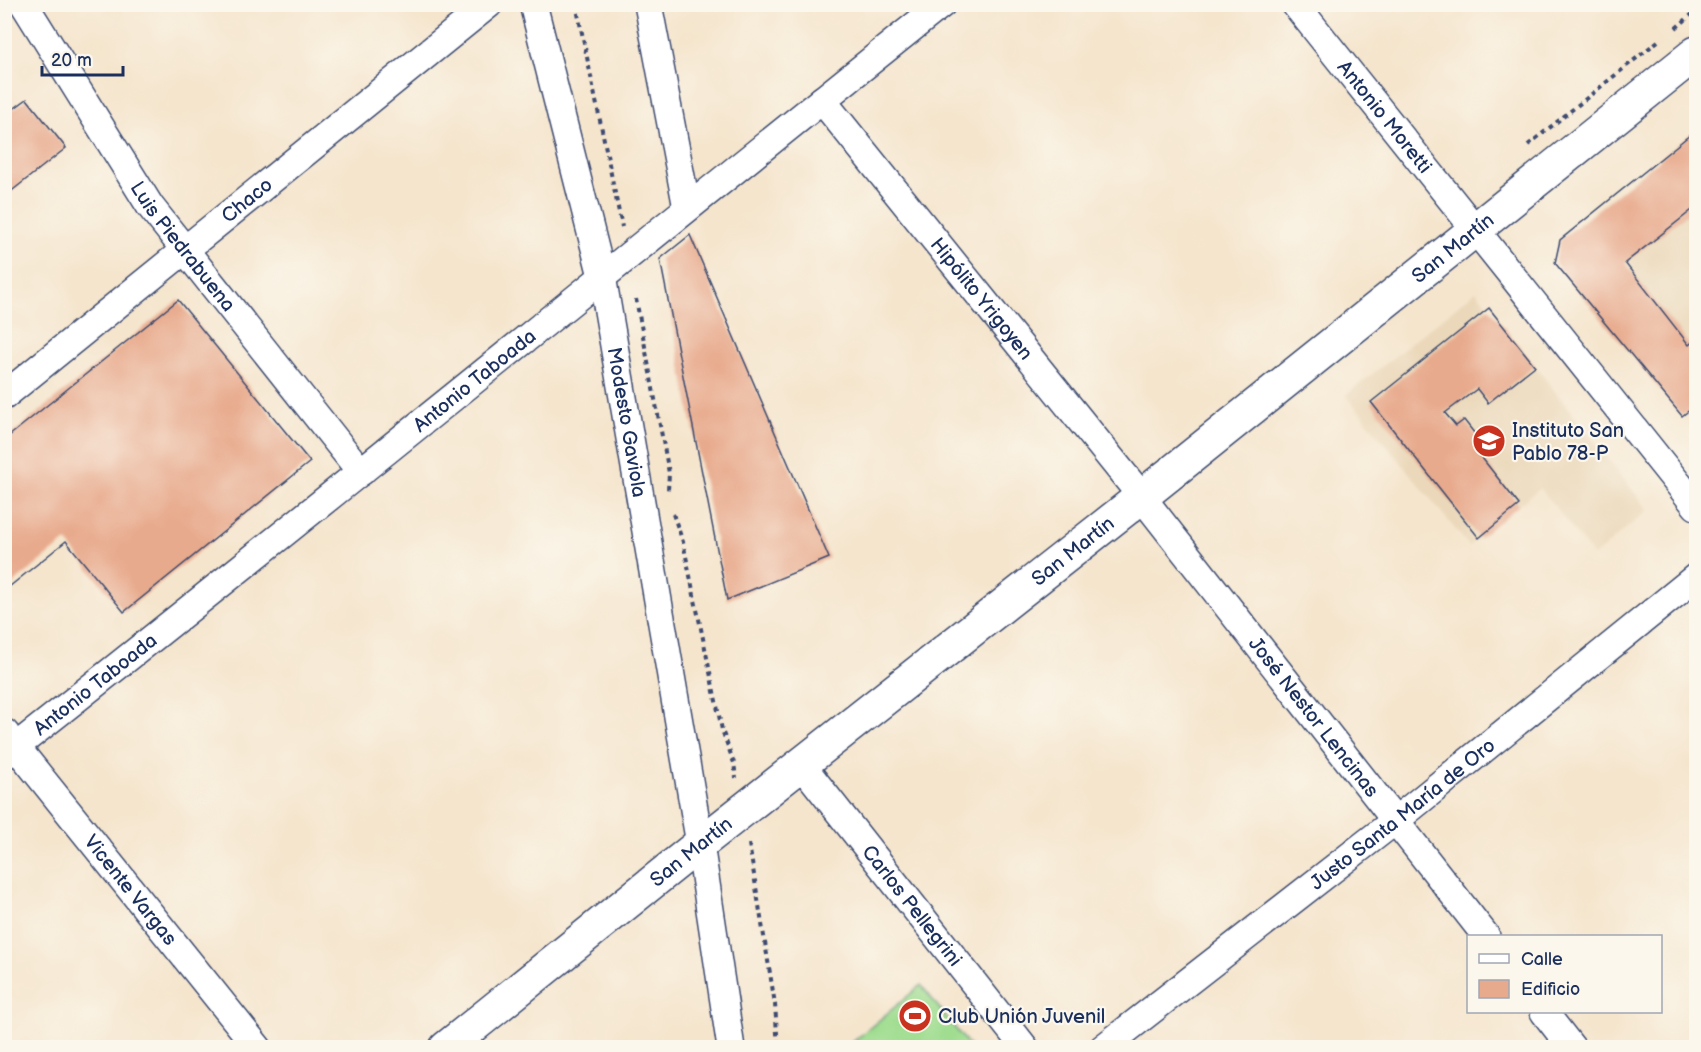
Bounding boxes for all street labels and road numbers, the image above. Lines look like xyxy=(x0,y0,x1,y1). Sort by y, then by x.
street label: Antonio Moretti xyxy=(1332,56,1436,178)
street label: Chaco xyxy=(217,173,278,228)
street label: Luis Piedrabuena xyxy=(125,177,240,317)
street label: San Martín xyxy=(1407,208,1499,289)
street label: Hipólito Yrigoyen xyxy=(925,233,1038,365)
street label: Antonio Taboada xyxy=(409,324,541,438)
street label: Modesto Gaviola xyxy=(602,346,651,499)
street label: San Martín xyxy=(1027,512,1119,591)
street label: Antonio Taboada xyxy=(29,629,162,741)
street label: José Nestor Lencinas xyxy=(1243,632,1384,802)
street label: Justo Santa María de Oro xyxy=(1305,734,1500,895)
street label: San Martín xyxy=(646,812,737,892)
street label: Vicente Vargas xyxy=(78,830,182,951)
street label: Carlos Pellegrini xyxy=(857,841,967,971)

